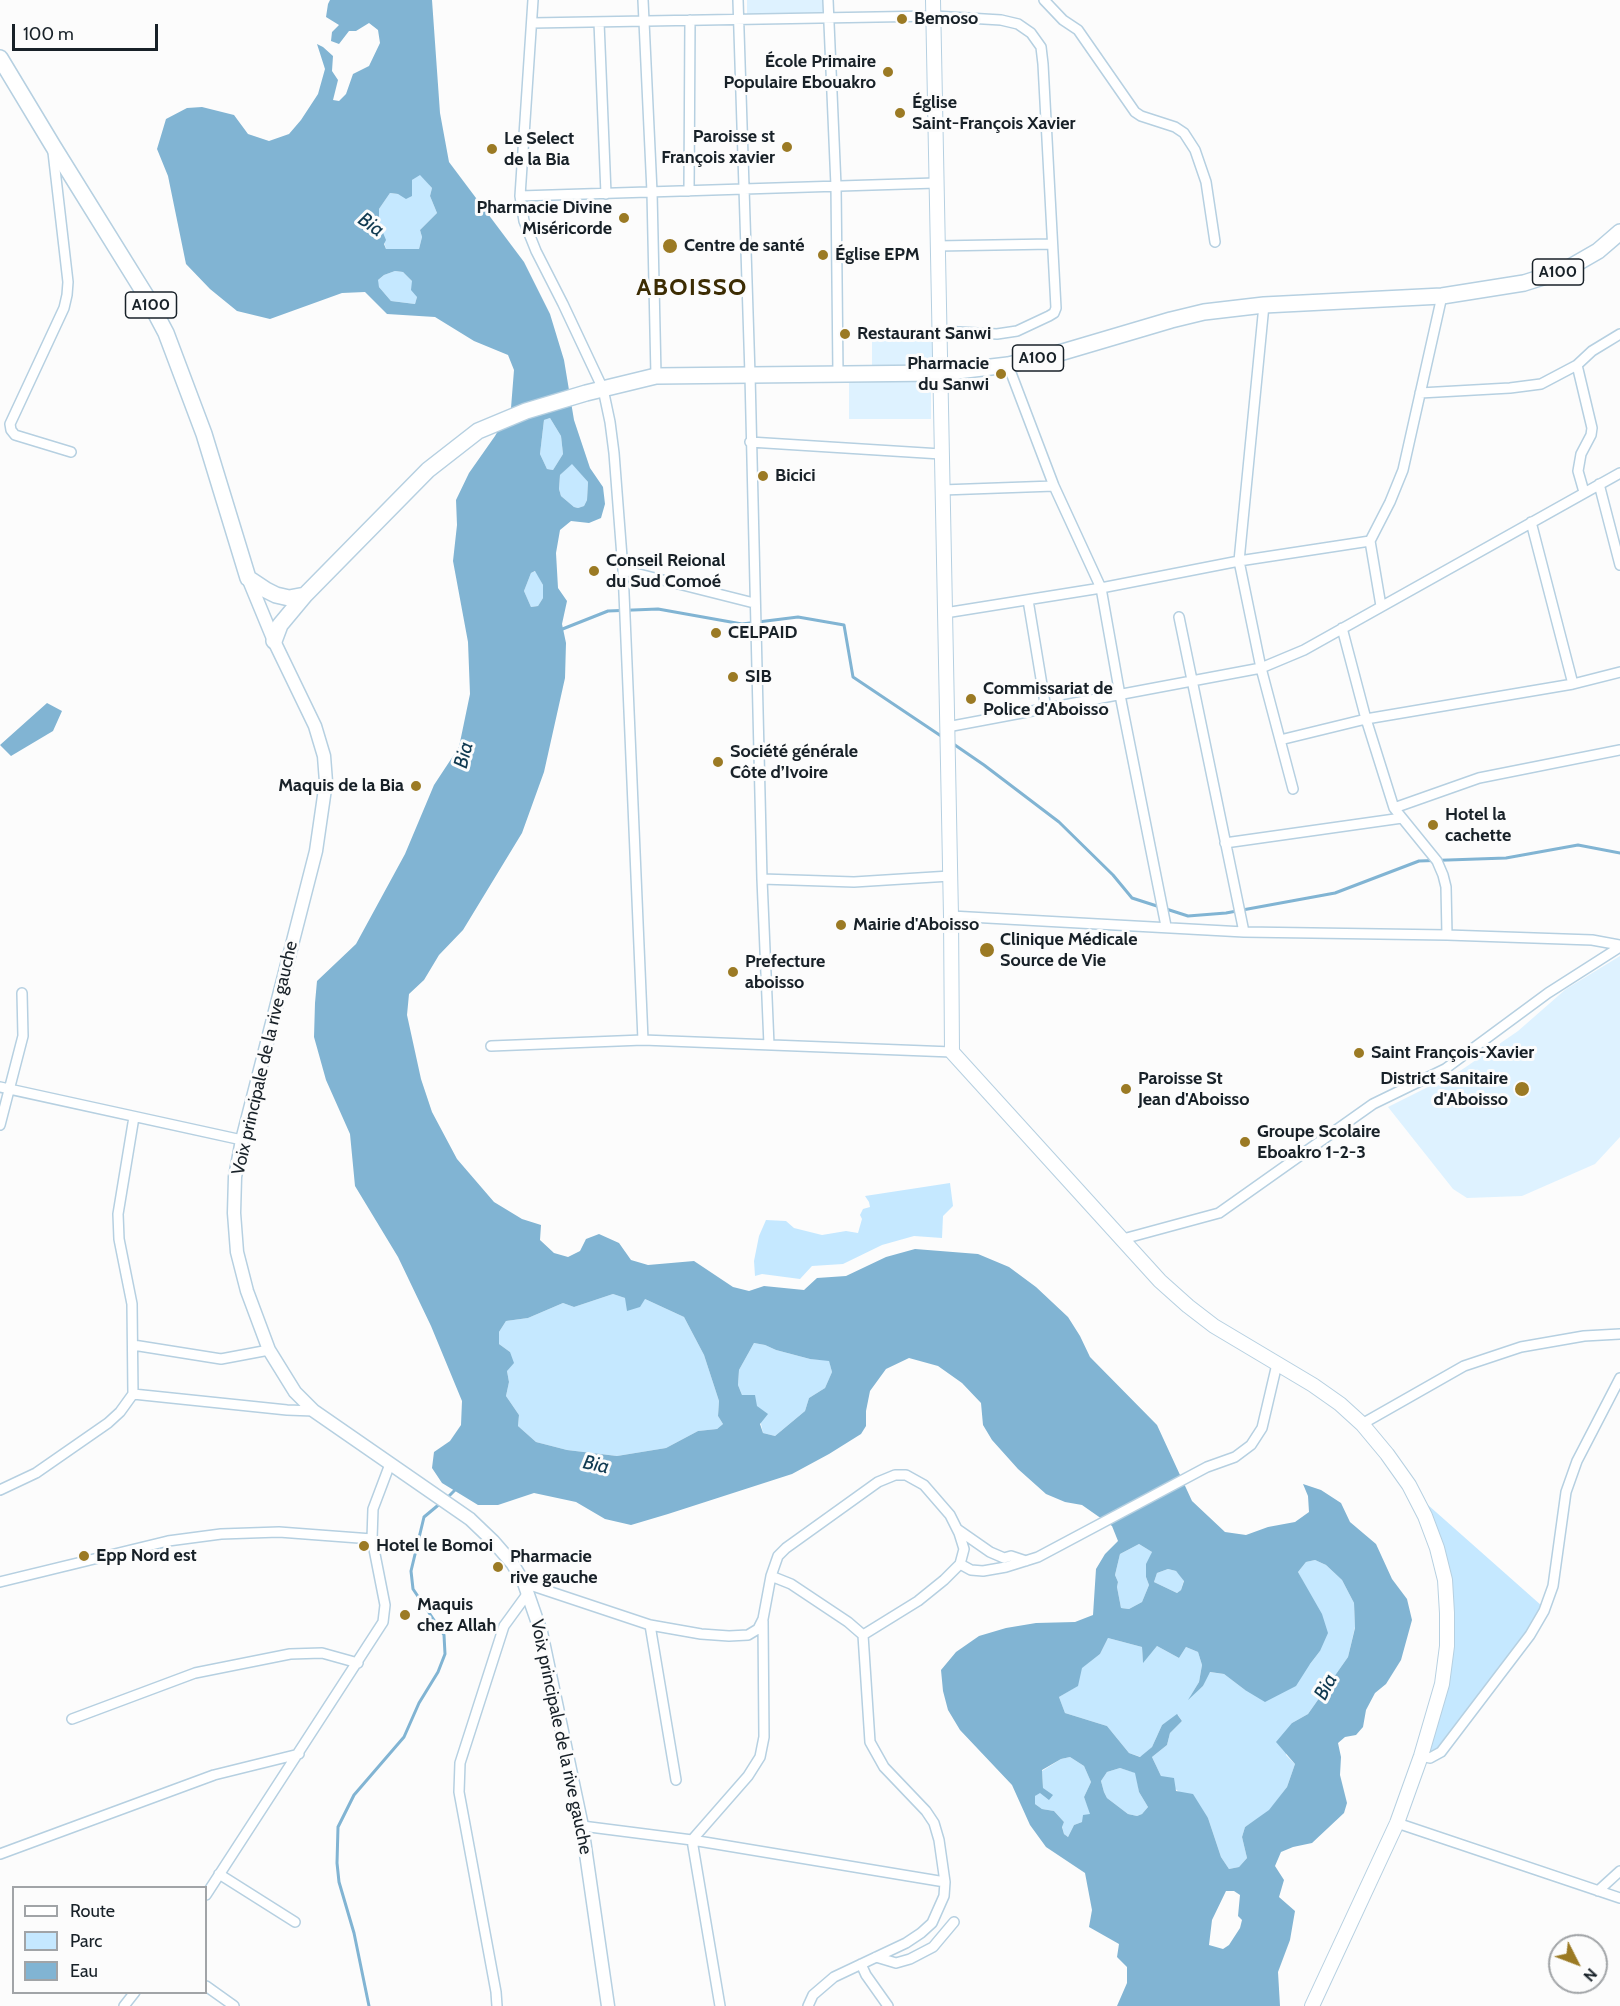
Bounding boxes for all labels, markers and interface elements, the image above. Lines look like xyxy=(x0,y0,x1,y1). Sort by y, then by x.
place label: Bemoso xyxy=(914,8,978,30)
scale bar xyxy=(15,12,160,50)
marker: Bemoso xyxy=(895,12,909,26)
text: 100 m xyxy=(23,23,74,45)
place label: École Primaire Populaire Ebouakro xyxy=(723,51,876,94)
marker: École Primaire Populaire Ebouakro xyxy=(881,65,895,79)
place label: Église Saint-François Xavier xyxy=(912,92,1076,134)
marker: Église Saint-François Xavier xyxy=(893,106,907,120)
place label: Paroisse st François xavier xyxy=(661,126,775,168)
place label: Le Select de la Bia xyxy=(504,128,574,170)
marker: Paroisse st François xavier xyxy=(780,140,794,154)
marker: Le Select de la Bia xyxy=(485,142,499,156)
place label: Pharmacie Divine Miséricorde xyxy=(477,197,612,240)
water label: Bia xyxy=(353,208,389,242)
marker: Pharmacie Divine Miséricorde xyxy=(617,211,631,225)
place label: Centre de santé xyxy=(684,235,805,257)
marker: Centre de santé xyxy=(661,237,679,255)
place label: Église EPM xyxy=(835,244,920,266)
marker: Église EPM xyxy=(816,248,830,262)
road number: A100 xyxy=(1532,259,1584,285)
district label: ABOISSO xyxy=(636,274,748,302)
road number: A100 xyxy=(126,292,176,318)
place label: Restaurant Sanwi xyxy=(857,323,991,345)
marker: Restaurant Sanwi xyxy=(838,327,852,341)
road number: A100 xyxy=(1012,345,1064,371)
place label: Pharmacie du Sanwi xyxy=(907,353,989,395)
marker: Pharmacie du Sanwi xyxy=(994,367,1008,381)
place label: Bicici xyxy=(775,465,815,487)
marker: Bicici xyxy=(756,469,770,483)
place label: Conseil Reional du Sud Comoé xyxy=(606,550,725,592)
marker: Conseil Reional du Sud Comoé xyxy=(587,564,601,578)
place label: CELPAID xyxy=(728,622,797,644)
marker: CELPAID xyxy=(709,626,723,640)
place label: SIB xyxy=(745,666,772,688)
marker: SIB xyxy=(726,670,740,684)
place label: Commissariat de Police d'Aboisso xyxy=(983,678,1113,720)
marker: Commissariat de Police d'Aboisso xyxy=(964,692,978,706)
water label: Bia xyxy=(449,739,479,771)
place label: Société générale Côte d’Ivoire xyxy=(730,741,858,783)
marker: Société générale Côte d’Ivoire xyxy=(711,755,725,769)
place label: Maquis de la Bia xyxy=(278,775,404,797)
marker: Maquis de la Bia xyxy=(409,779,423,793)
place label: Hotel la cachette xyxy=(1445,804,1511,846)
marker: Hotel la cachette xyxy=(1426,818,1440,832)
place label: Mairie d'Aboisso xyxy=(853,914,979,936)
marker: Mairie d'Aboisso xyxy=(834,918,848,932)
place label: Clinique Médicale Source de Vie xyxy=(1000,929,1138,972)
street label: Voix principale de la rive gauche xyxy=(228,939,302,1177)
marker: Clinique Médicale Source de Vie xyxy=(978,941,996,959)
place label: Prefecture aboisso xyxy=(745,951,825,994)
marker: Prefecture aboisso xyxy=(726,965,740,979)
place label: Saint François-Xavier xyxy=(1371,1042,1534,1064)
marker: Saint François-Xavier xyxy=(1352,1046,1366,1060)
place label: Paroisse St Jean d'Aboisso xyxy=(1138,1068,1249,1110)
place label: District Sanitaire d'Aboisso xyxy=(1380,1068,1508,1110)
marker: District Sanitaire d'Aboisso xyxy=(1513,1080,1531,1098)
marker: Paroisse St Jean d'Aboisso xyxy=(1119,1082,1133,1096)
place label: Groupe Scolaire Eboakro 1-2-3 xyxy=(1257,1121,1380,1164)
marker: Groupe Scolaire Eboakro 1-2-3 xyxy=(1238,1135,1252,1149)
water label: Bia xyxy=(581,1451,611,1479)
place label: Hotel le Bomoi xyxy=(376,1535,493,1557)
marker: Hotel le Bomoi xyxy=(357,1539,371,1553)
place label: Epp Nord est xyxy=(96,1545,197,1567)
place label: Pharmacie rive gauche xyxy=(510,1546,598,1588)
marker: Epp Nord est xyxy=(77,1549,91,1563)
marker: Pharmacie rive gauche xyxy=(491,1560,505,1574)
place label: Maquis chez Allah xyxy=(417,1594,496,1636)
marker: Maquis chez Allah xyxy=(398,1608,412,1622)
street label: Voix principale de la rive gauche xyxy=(526,1618,596,1856)
water label: Bia xyxy=(1309,1670,1343,1704)
legend xyxy=(12,1886,207,1994)
text: Route xyxy=(70,1900,115,1922)
text: Parc xyxy=(70,1930,102,1952)
north arrow xyxy=(1548,1934,1608,1994)
text: Eau xyxy=(70,1960,98,1982)
text: N xyxy=(1579,1964,1601,1986)

